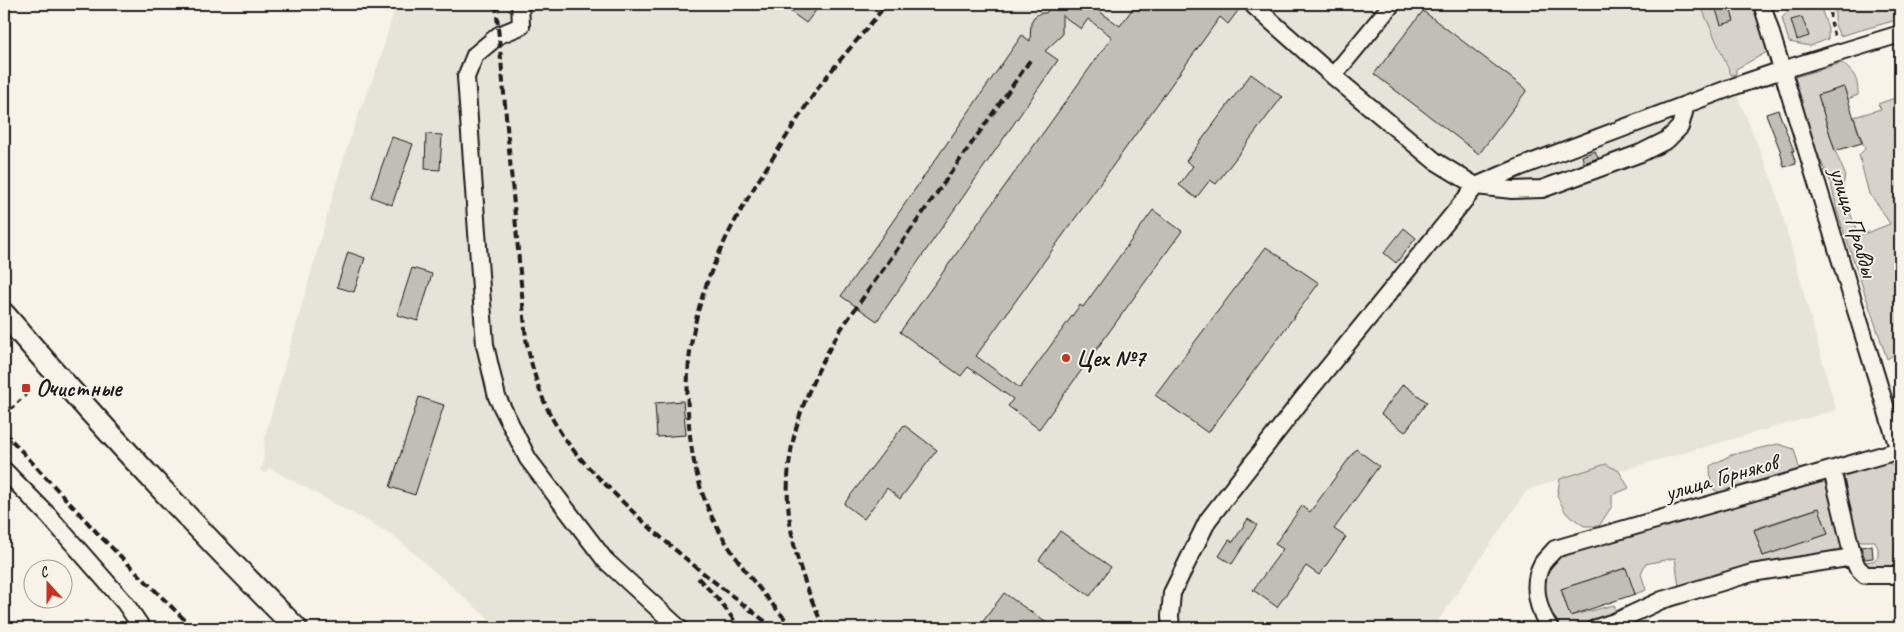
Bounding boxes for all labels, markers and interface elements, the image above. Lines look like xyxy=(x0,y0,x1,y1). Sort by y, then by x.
street label: улица Правды xyxy=(1822,161,1886,283)
place label: Цех №7 xyxy=(1076,343,1147,373)
marker: Цех №7 xyxy=(1060,352,1072,364)
place label: Очистные xyxy=(36,373,123,403)
marker: Очистные xyxy=(20,382,32,394)
street label: улица Горняков xyxy=(1659,445,1785,508)
north arrow xyxy=(22,560,72,610)
text: С xyxy=(37,562,52,581)

